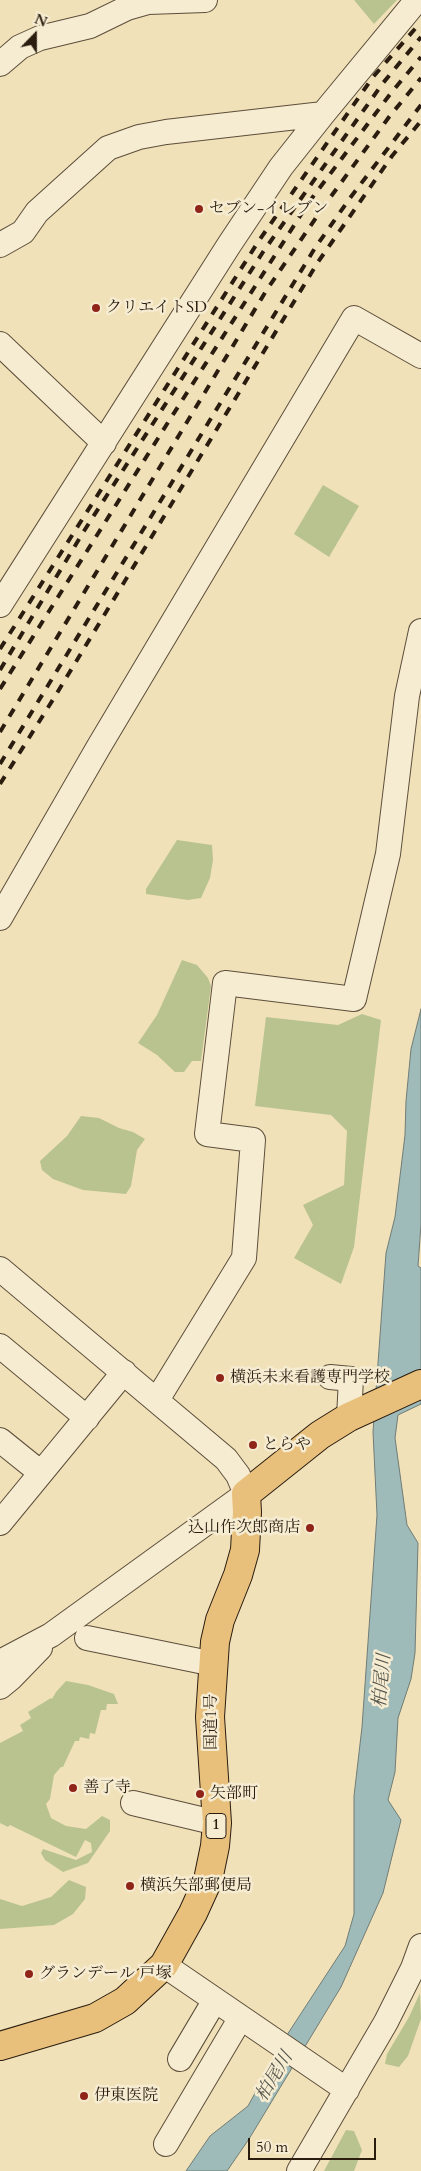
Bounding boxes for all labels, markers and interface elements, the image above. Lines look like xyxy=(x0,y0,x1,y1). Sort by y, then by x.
north arrow xyxy=(10,10,60,60)
text: N xyxy=(32,10,50,32)
place label: セブン-イレブン xyxy=(209,199,328,219)
marker: セブン-イレブン xyxy=(193,203,205,215)
place label: クリエイトSD xyxy=(106,298,207,318)
marker: クリエイトSD xyxy=(90,302,102,314)
place label: 横浜未来看護専門学校 xyxy=(230,1368,390,1388)
marker: 横浜未来看護専門学校 xyxy=(214,1372,226,1384)
place label: とらや xyxy=(263,1435,311,1455)
marker: とらや xyxy=(247,1439,259,1451)
place label: 込山作次郎商店 xyxy=(188,1518,300,1538)
marker: 込山作次郎商店 xyxy=(304,1522,316,1534)
water label: 柏尾川 xyxy=(370,1653,396,1709)
street label: 国道1号 xyxy=(202,1694,222,1750)
place label: 善了寺 xyxy=(83,1778,131,1798)
marker: 善了寺 xyxy=(67,1782,79,1794)
place label: 矢部町 xyxy=(210,1784,258,1804)
marker: 矢部町 xyxy=(194,1788,206,1800)
road number: 1 xyxy=(206,1814,226,1838)
place label: 横浜矢部郵便局 xyxy=(140,1876,252,1896)
marker: 横浜矢部郵便局 xyxy=(124,1880,136,1892)
place label: グランデール 戸塚 xyxy=(39,1964,171,1984)
marker: グランデール 戸塚 xyxy=(23,1968,35,1980)
water label: 柏尾川 xyxy=(252,2048,298,2106)
place label: 伊東医院 xyxy=(94,2086,158,2106)
marker: 伊東医院 xyxy=(78,2090,90,2102)
scale bar xyxy=(251,2128,378,2160)
text: 50 m xyxy=(256,2137,288,2157)

